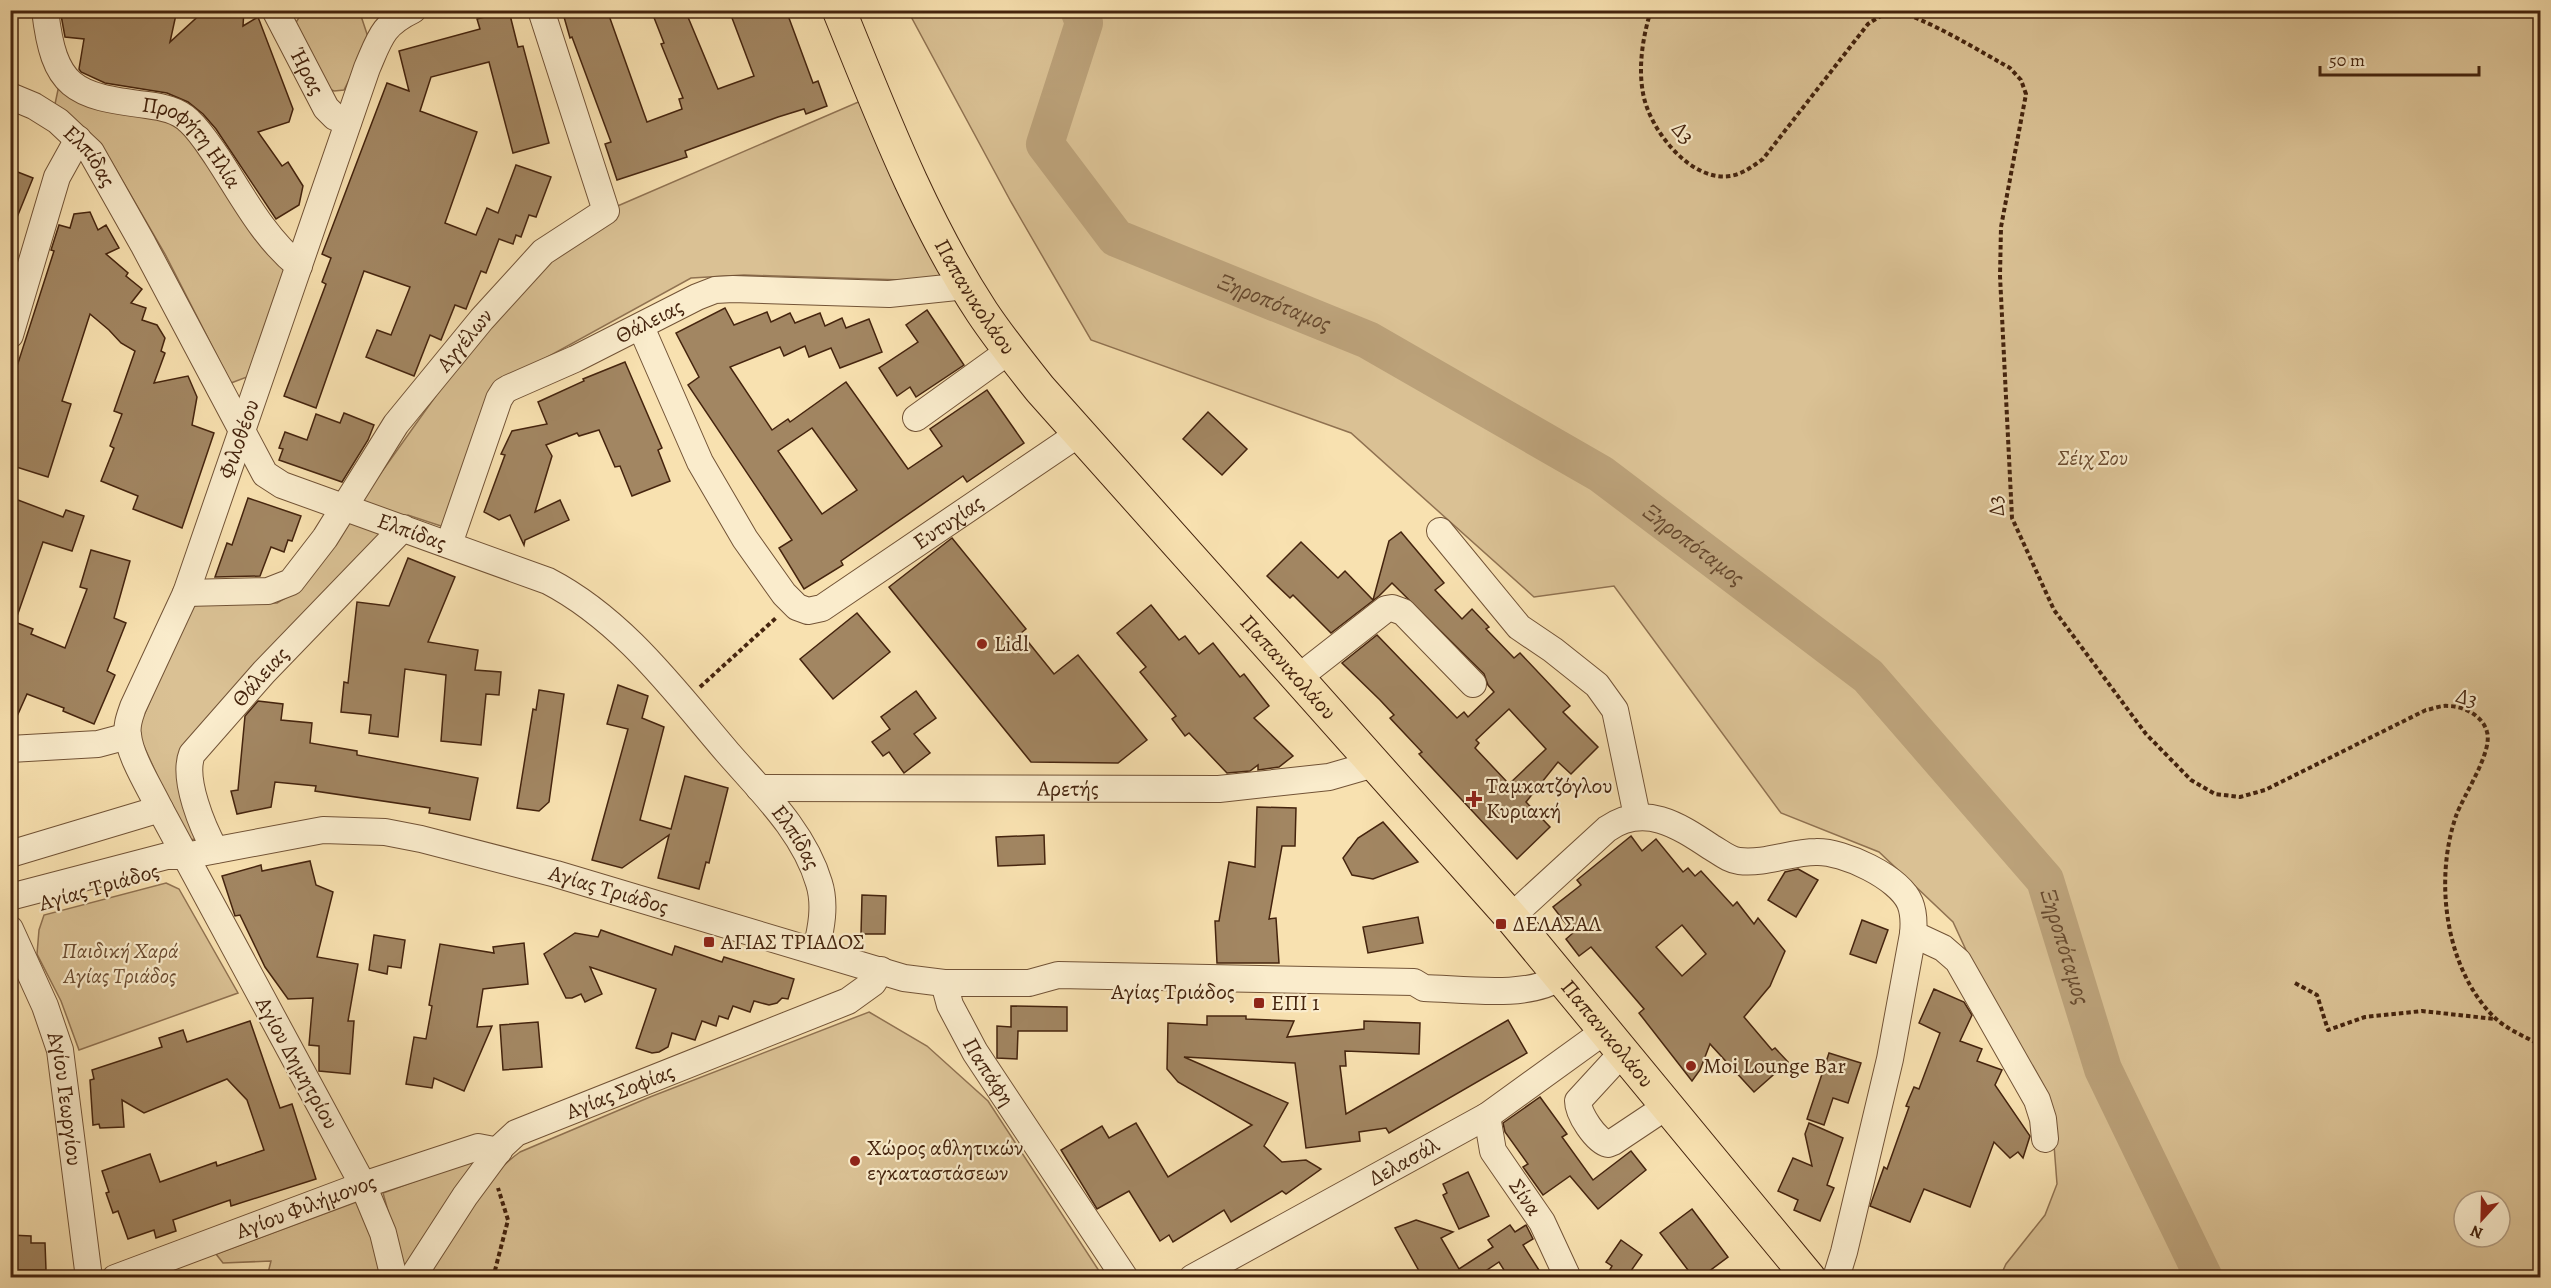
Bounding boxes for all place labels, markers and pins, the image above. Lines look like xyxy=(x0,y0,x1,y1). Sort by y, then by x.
place label: Lidl xyxy=(994,629,1029,659)
marker: Lidl xyxy=(975,637,989,651)
place label: Ταμκατζόγλου Κυριακή xyxy=(1486,771,1612,826)
marker: Ταμκατζόγλου Κυριακή xyxy=(1467,792,1481,806)
place label: ΔΕΛΑΣΑΛ xyxy=(1513,909,1602,939)
marker: ΔΕΛΑΣΑΛ xyxy=(1494,917,1508,931)
place label: ΑΓΙΑΣ ΤΡΙΑΔΟΣ xyxy=(720,927,865,957)
marker: ΑΓΙΑΣ ΤΡΙΑΔΟΣ xyxy=(702,935,716,949)
place label: ΕΠΙ 1 xyxy=(1271,988,1319,1018)
marker: ΕΠΙ 1 xyxy=(1252,996,1266,1010)
place label: Moi Lounge Bar xyxy=(1703,1051,1846,1081)
marker: Moi Lounge Bar xyxy=(1684,1059,1698,1073)
place label: Χώρος αθλητικών εγκαταστάσεων xyxy=(867,1133,1023,1188)
marker: Χώρος αθλητικών εγκαταστάσεων xyxy=(848,1154,862,1168)

